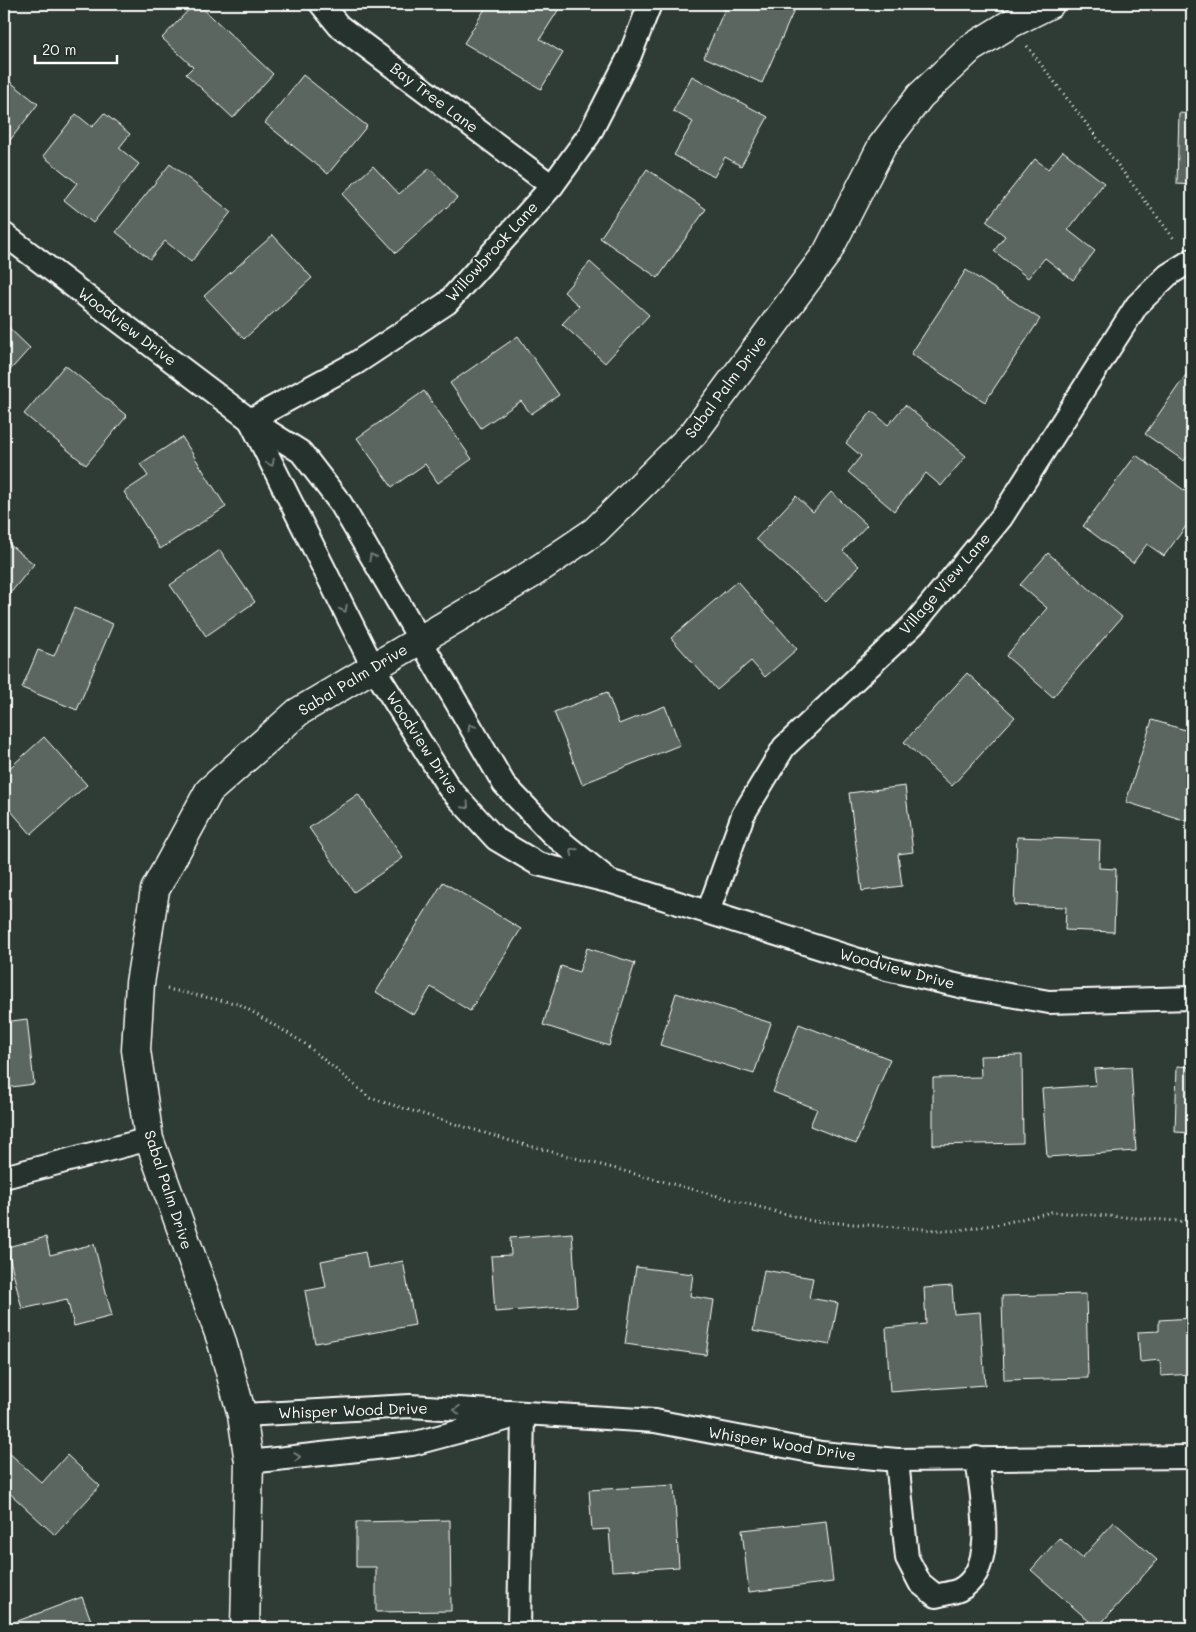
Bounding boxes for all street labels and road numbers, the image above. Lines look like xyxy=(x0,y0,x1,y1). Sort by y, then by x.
street label: Bay Tree Lane xyxy=(386,58,483,137)
street label: Willowbrook Lane xyxy=(441,197,542,306)
street label: Woodview Drive xyxy=(74,283,181,370)
street label: Sabal Palm Drive xyxy=(680,331,770,442)
street label: Village View Lane xyxy=(894,528,994,638)
street label: Sabal Palm Drive xyxy=(294,639,411,720)
street label: Woodview Drive xyxy=(382,687,463,798)
street label: Woodview Drive xyxy=(837,943,957,993)
street label: Sabal Palm Drive xyxy=(140,1128,198,1252)
street label: Whisper Wood Drive xyxy=(278,1397,428,1423)
street label: Whisper Wood Drive xyxy=(707,1421,857,1465)

